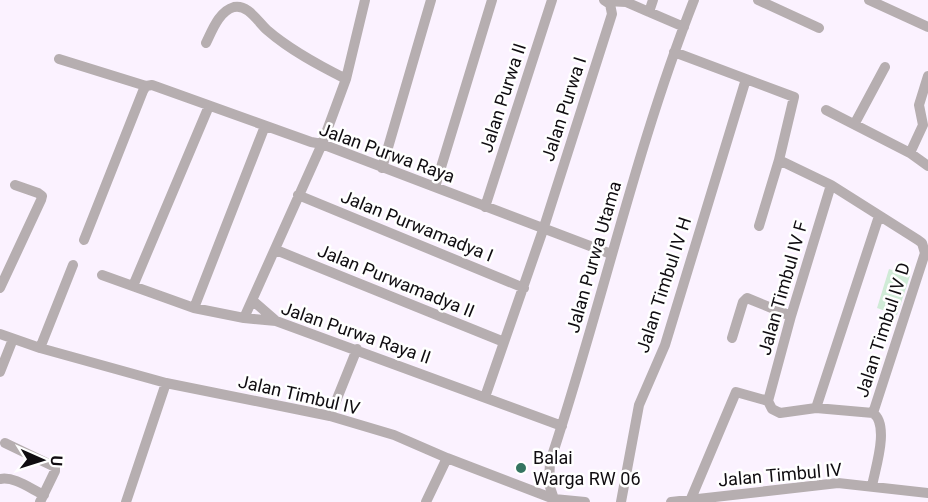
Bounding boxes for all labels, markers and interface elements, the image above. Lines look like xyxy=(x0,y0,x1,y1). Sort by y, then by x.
street label: Jalan Purwa II xyxy=(475,41,530,155)
street label: Jalan Purwa I xyxy=(537,54,590,164)
street label: Jalan Purwa Raya xyxy=(317,118,458,187)
street label: Jalan Purwa Utama xyxy=(562,179,625,335)
street label: Jalan Purwamadya I xyxy=(338,185,496,266)
street label: Jalan Timbul IV H xyxy=(632,214,695,355)
street label: Jalan Timbul IV F xyxy=(753,218,812,357)
street label: Jalan Purwamadya II xyxy=(315,239,478,322)
street label: Jalan Timbul IV D xyxy=(851,260,914,400)
street label: Jalan Purwa Raya II xyxy=(279,297,434,368)
street label: Jalan Timbul IV xyxy=(236,370,362,419)
north arrow xyxy=(12,430,72,490)
place label: Balai Warga RW 06 xyxy=(533,447,641,489)
text: U xyxy=(47,455,66,467)
street label: Jalan Timbul IV xyxy=(717,459,843,490)
marker: Balai Warga RW 06 xyxy=(514,461,528,475)

